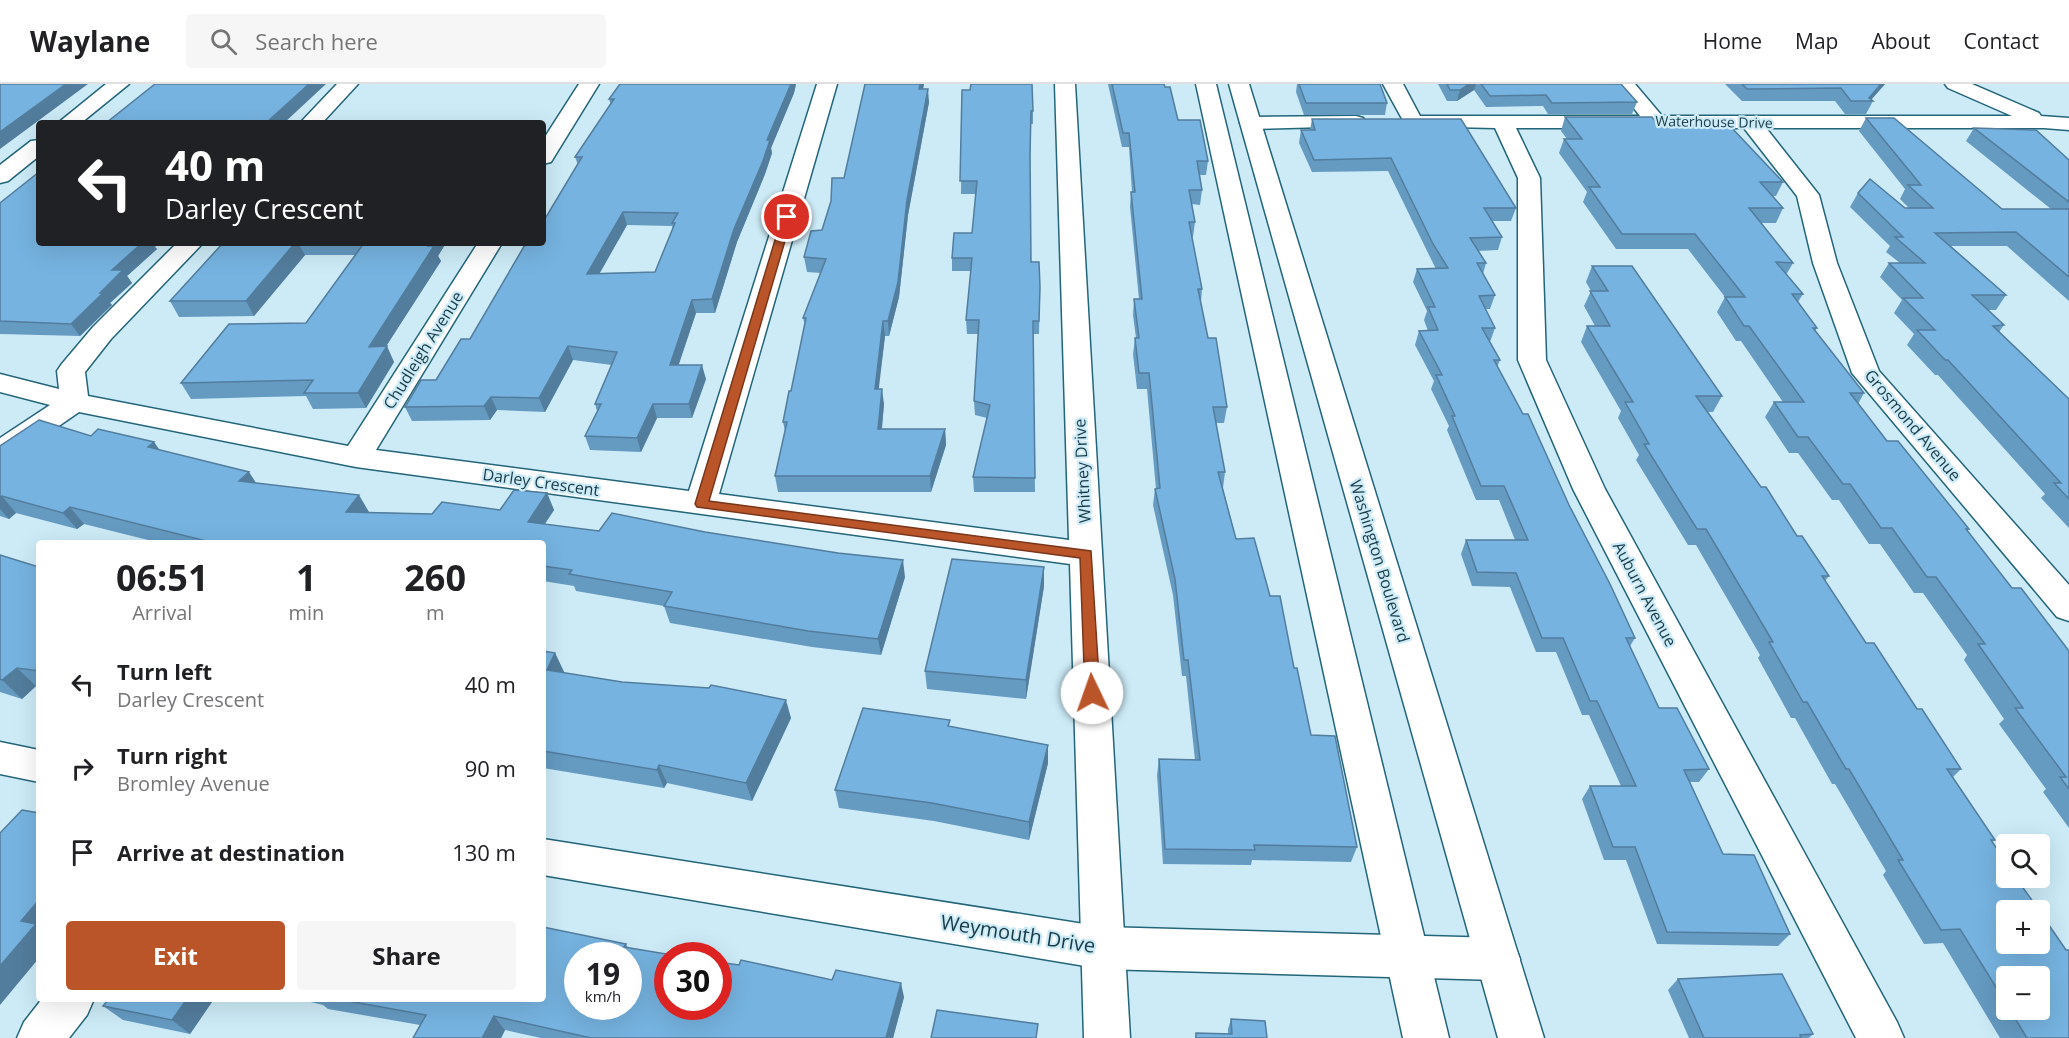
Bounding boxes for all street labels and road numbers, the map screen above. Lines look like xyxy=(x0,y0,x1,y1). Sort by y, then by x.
street label: Waterhouse Drive xyxy=(1655,111,1773,132)
street label: Chudleigh Avenue xyxy=(378,287,468,413)
street label: Grosmond Avenue xyxy=(1860,365,1966,485)
street label: Whitney Drive xyxy=(1068,418,1096,524)
street label: Darley Crescent xyxy=(481,463,601,501)
street label: Washington Boulevard xyxy=(1345,477,1415,645)
street label: Auburn Avenue xyxy=(1608,538,1682,650)
street label: Weymouth Drive xyxy=(939,908,1097,959)

